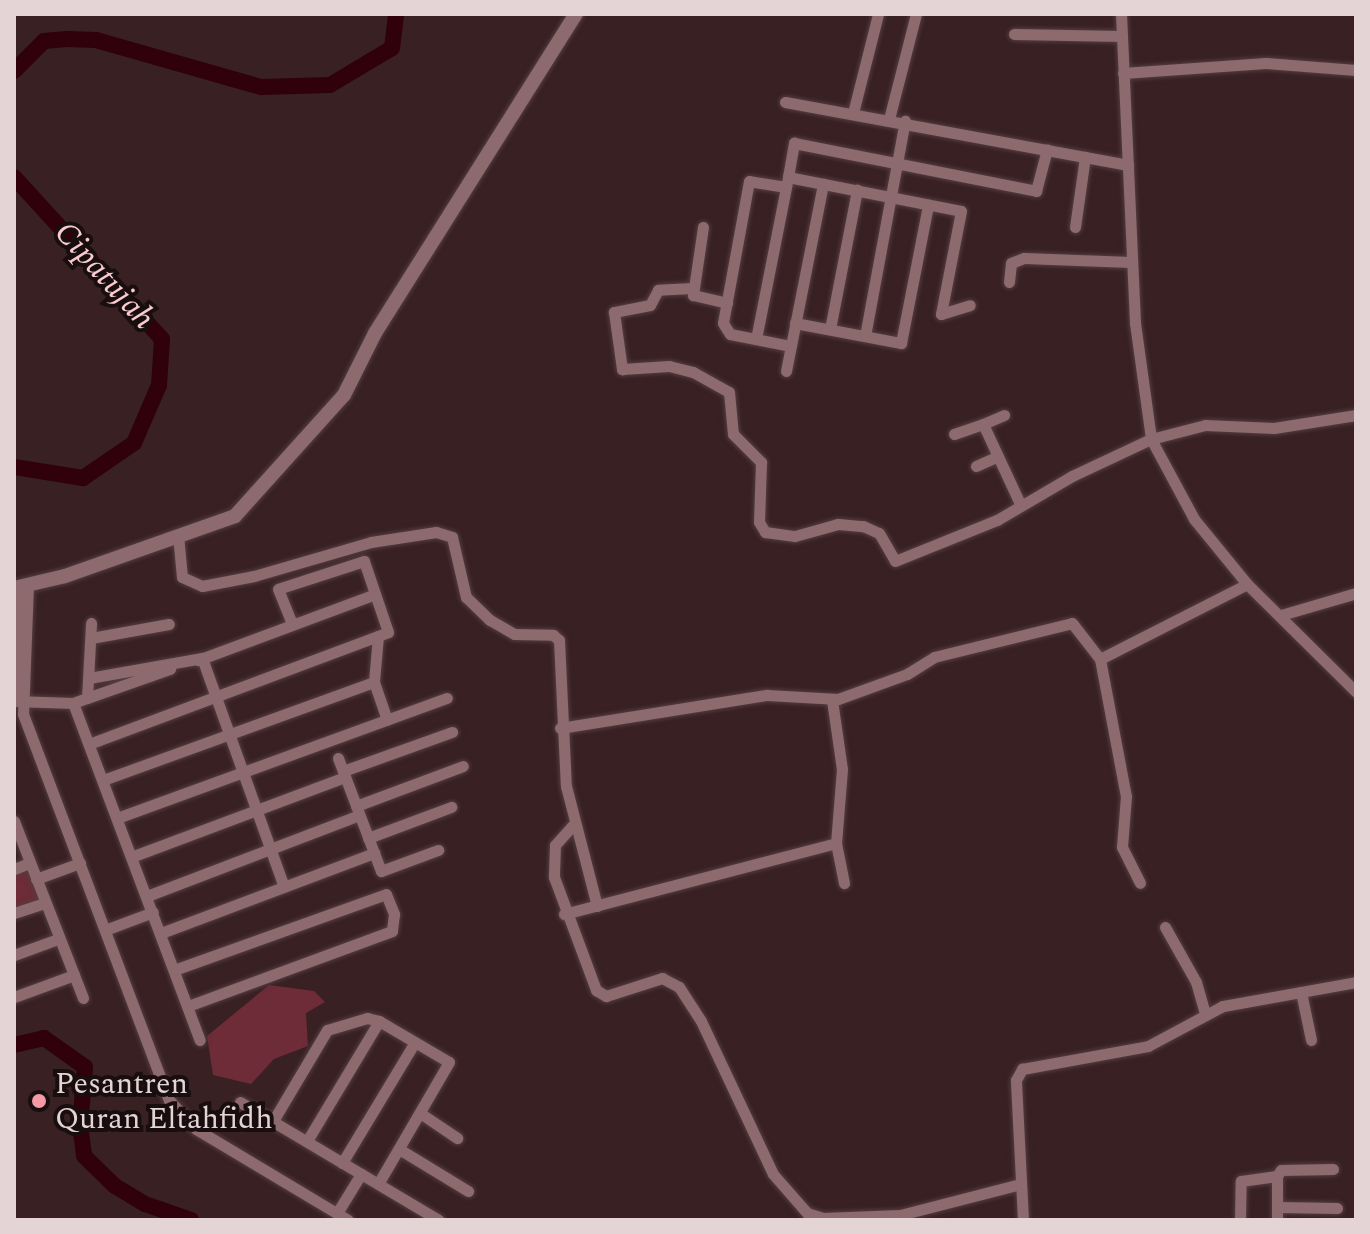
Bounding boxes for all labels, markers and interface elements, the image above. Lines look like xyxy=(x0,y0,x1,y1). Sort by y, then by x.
water label: Cipatujah xyxy=(46,214,162,338)
place label: Pesantren Quran Eltahfidh xyxy=(55,1066,273,1136)
marker: Pesantren Quran Eltahfidh xyxy=(30,1092,48,1110)

